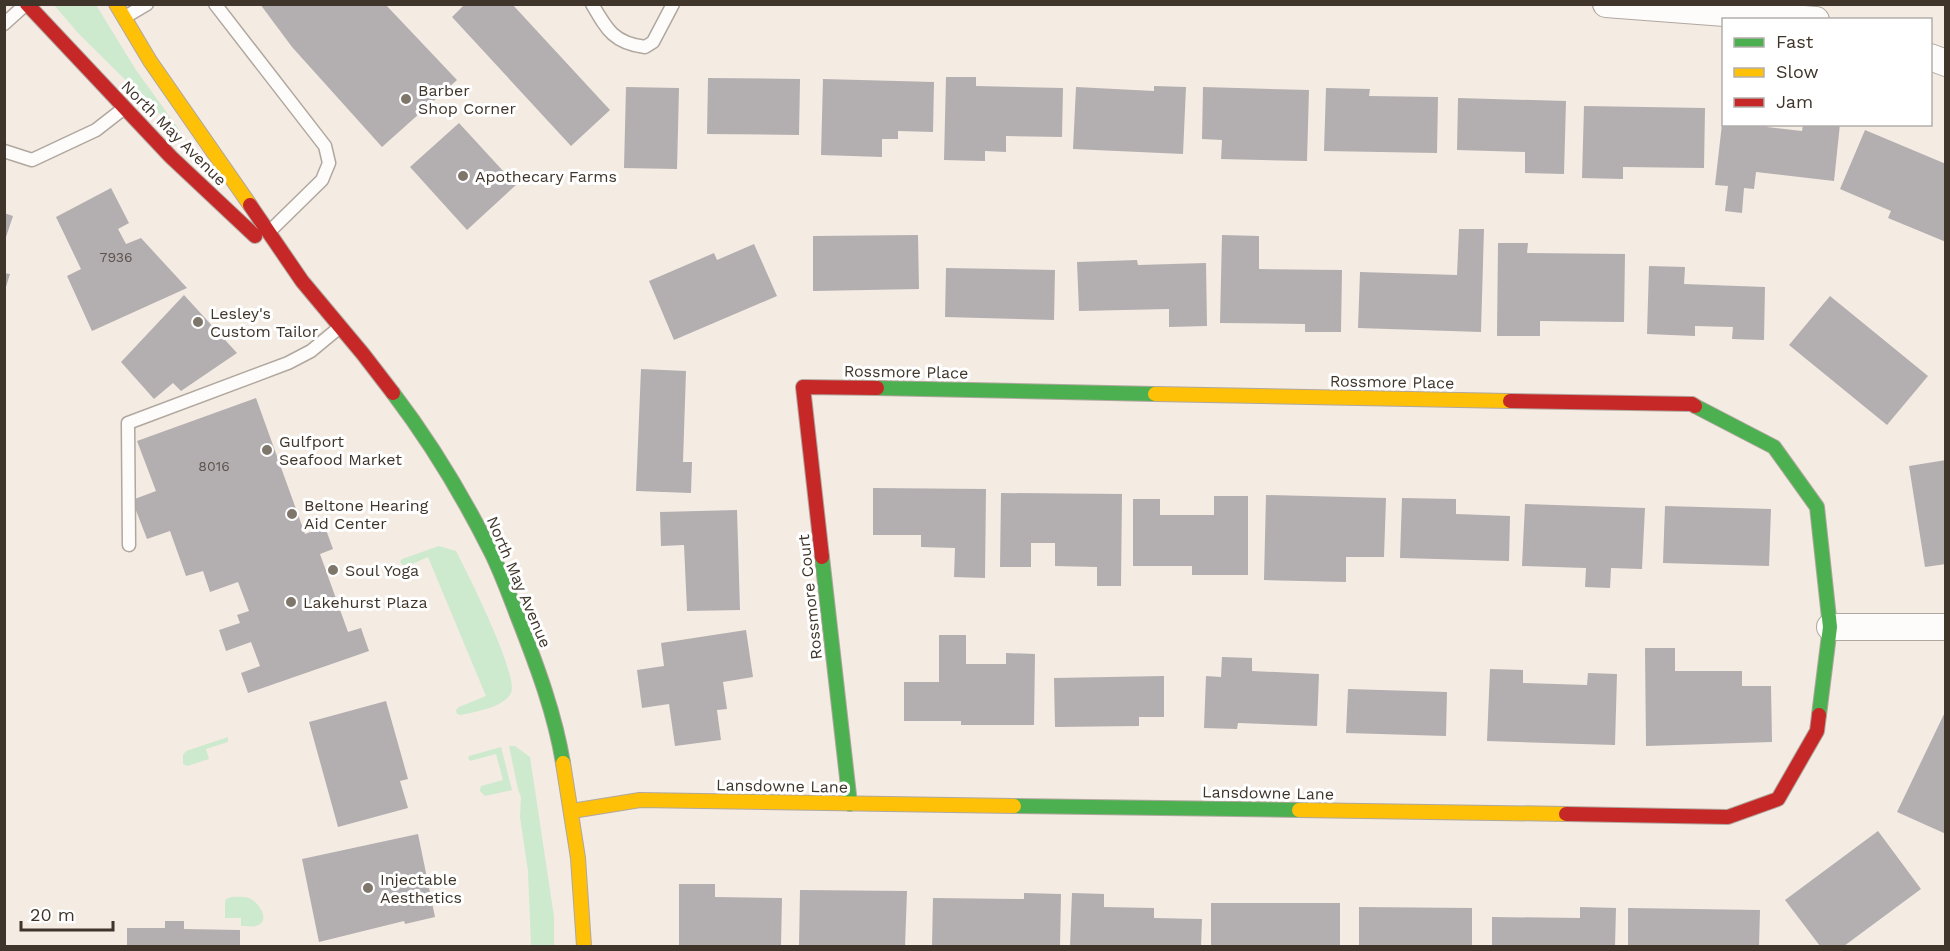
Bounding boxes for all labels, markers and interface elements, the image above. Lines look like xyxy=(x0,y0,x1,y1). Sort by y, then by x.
legend xyxy=(1722,18,1932,126)
text: Fast xyxy=(1776,31,1814,52)
text: Slow xyxy=(1776,61,1819,82)
street label: North May Avenue xyxy=(118,77,230,189)
place label: Barber Shop Corner xyxy=(418,81,516,118)
text: Jam xyxy=(1776,91,1813,112)
marker: Barber Shop Corner xyxy=(399,92,413,106)
place label: Apothecary Farms xyxy=(475,167,617,186)
marker: Apothecary Farms xyxy=(456,169,470,183)
house number: 7936 xyxy=(100,249,132,265)
place label: Lesley's Custom Tailor xyxy=(210,304,319,341)
marker: Lesley's Custom Tailor xyxy=(191,315,205,329)
street label: Rossmore Place xyxy=(844,361,968,383)
street label: Rossmore Place xyxy=(1330,371,1454,393)
place label: Gulfport Seafood Market xyxy=(279,432,402,469)
marker: Gulfport Seafood Market xyxy=(260,443,274,457)
house number: 8016 xyxy=(198,458,230,474)
place label: Beltone Hearing Aid Center xyxy=(304,496,429,533)
marker: Beltone Hearing Aid Center xyxy=(285,507,299,521)
street label: North May Avenue xyxy=(483,514,555,650)
street label: Rossmore Court xyxy=(794,533,826,661)
place label: Soul Yoga xyxy=(345,561,419,580)
marker: Soul Yoga xyxy=(326,563,340,577)
place label: Lakehurst Plaza xyxy=(303,593,428,612)
marker: Lakehurst Plaza xyxy=(284,595,298,609)
street label: Lansdowne Lane xyxy=(716,775,848,797)
street label: Lansdowne Lane xyxy=(1202,782,1334,804)
place label: Injectable Aesthetics xyxy=(380,870,462,907)
marker: Injectable Aesthetics xyxy=(361,881,375,895)
scale bar xyxy=(21,894,112,932)
text: 20 m xyxy=(30,904,75,925)

